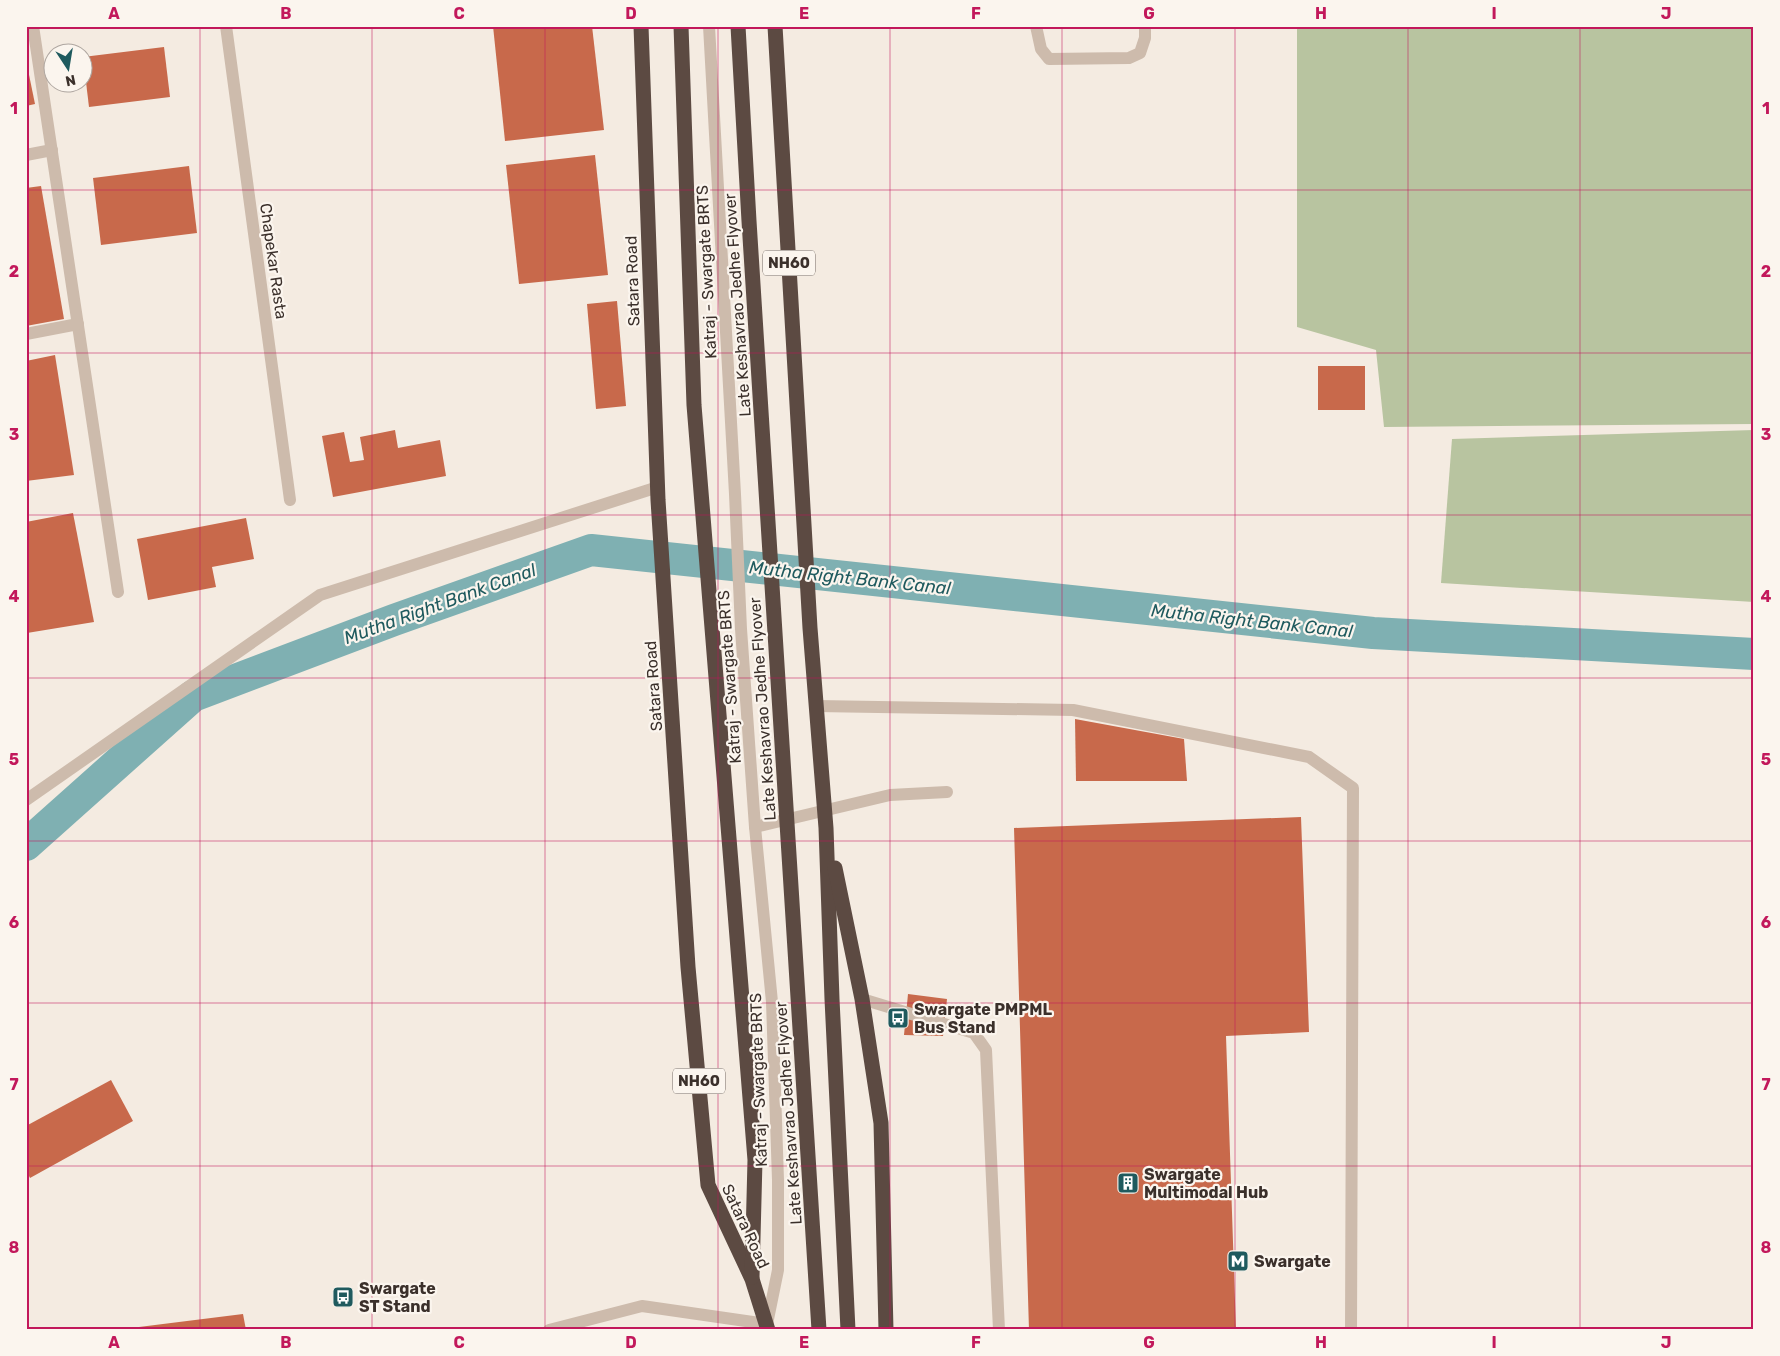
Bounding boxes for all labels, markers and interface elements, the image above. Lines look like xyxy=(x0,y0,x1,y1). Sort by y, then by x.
text: A xyxy=(108,4,120,23)
text: B xyxy=(280,4,292,23)
text: C xyxy=(453,4,465,23)
text: D xyxy=(625,4,637,23)
text: E xyxy=(799,4,809,23)
text: F xyxy=(971,4,981,23)
text: G xyxy=(1143,4,1155,23)
text: H xyxy=(1315,4,1327,23)
text: I xyxy=(1491,4,1497,23)
text: J xyxy=(1661,4,1671,23)
north arrow xyxy=(42,42,92,92)
text: N xyxy=(64,71,77,90)
text: 1 xyxy=(10,99,18,118)
text: 1 xyxy=(1762,99,1770,118)
street label: Katraj - Swargate BRTS xyxy=(692,185,721,359)
street label: Late Keshavrao Jedhe Flyover xyxy=(720,193,755,417)
street label: Chapekar Rasta xyxy=(256,202,291,320)
street label: Satara Road xyxy=(621,235,644,326)
road number: NH60 xyxy=(763,250,815,276)
text: 2 xyxy=(9,262,19,281)
text: 2 xyxy=(1761,262,1771,281)
text: 3 xyxy=(9,425,19,444)
text: 3 xyxy=(1761,425,1771,444)
water label: Mutha Right Bank Canal xyxy=(748,556,953,600)
water label: Mutha Right Bank Canal xyxy=(341,559,540,649)
text: 4 xyxy=(9,587,20,606)
text: 4 xyxy=(1761,587,1772,606)
street label: Katraj - Swargate BRTS xyxy=(714,589,745,764)
street label: Late Keshavrao Jedhe Flyover xyxy=(745,597,780,821)
water label: Mutha Right Bank Canal xyxy=(1150,599,1355,643)
street label: Satara Road xyxy=(641,640,666,732)
text: 5 xyxy=(9,750,19,769)
text: 5 xyxy=(1761,750,1771,769)
text: 6 xyxy=(9,913,19,932)
text: 6 xyxy=(1761,913,1771,932)
street label: Katraj - Swargate BRTS xyxy=(746,993,771,1167)
place label: Swargate PMPML Bus Stand xyxy=(914,1000,1052,1037)
street label: Late Keshavrao Jedhe Flyover xyxy=(771,1001,806,1225)
bus stop icon: Swargate PMPML Bus Stand xyxy=(886,1006,910,1030)
road number: NH60 xyxy=(673,1068,725,1094)
text: 7 xyxy=(9,1075,19,1094)
text: 7 xyxy=(1761,1075,1771,1094)
place label: Swargate Multimodal Hub xyxy=(1144,1165,1268,1202)
building icon: Swargate Multimodal Hub xyxy=(1116,1171,1140,1195)
street label: Satara Road xyxy=(718,1181,773,1271)
text: 8 xyxy=(9,1238,20,1257)
text: 8 xyxy=(1761,1238,1772,1257)
metro station icon: Swargate xyxy=(1226,1249,1250,1273)
place label: Swargate xyxy=(1254,1252,1331,1271)
place label: Swargate ST Stand xyxy=(359,1279,436,1316)
bus stop icon: Swargate ST Stand xyxy=(331,1285,355,1309)
text: A xyxy=(108,1333,120,1352)
text: B xyxy=(280,1333,292,1352)
text: C xyxy=(453,1333,465,1352)
text: D xyxy=(625,1333,637,1352)
text: E xyxy=(799,1333,809,1352)
text: F xyxy=(971,1333,981,1352)
text: G xyxy=(1143,1333,1155,1352)
text: H xyxy=(1315,1333,1327,1352)
text: I xyxy=(1491,1333,1497,1352)
text: J xyxy=(1661,1333,1671,1352)

